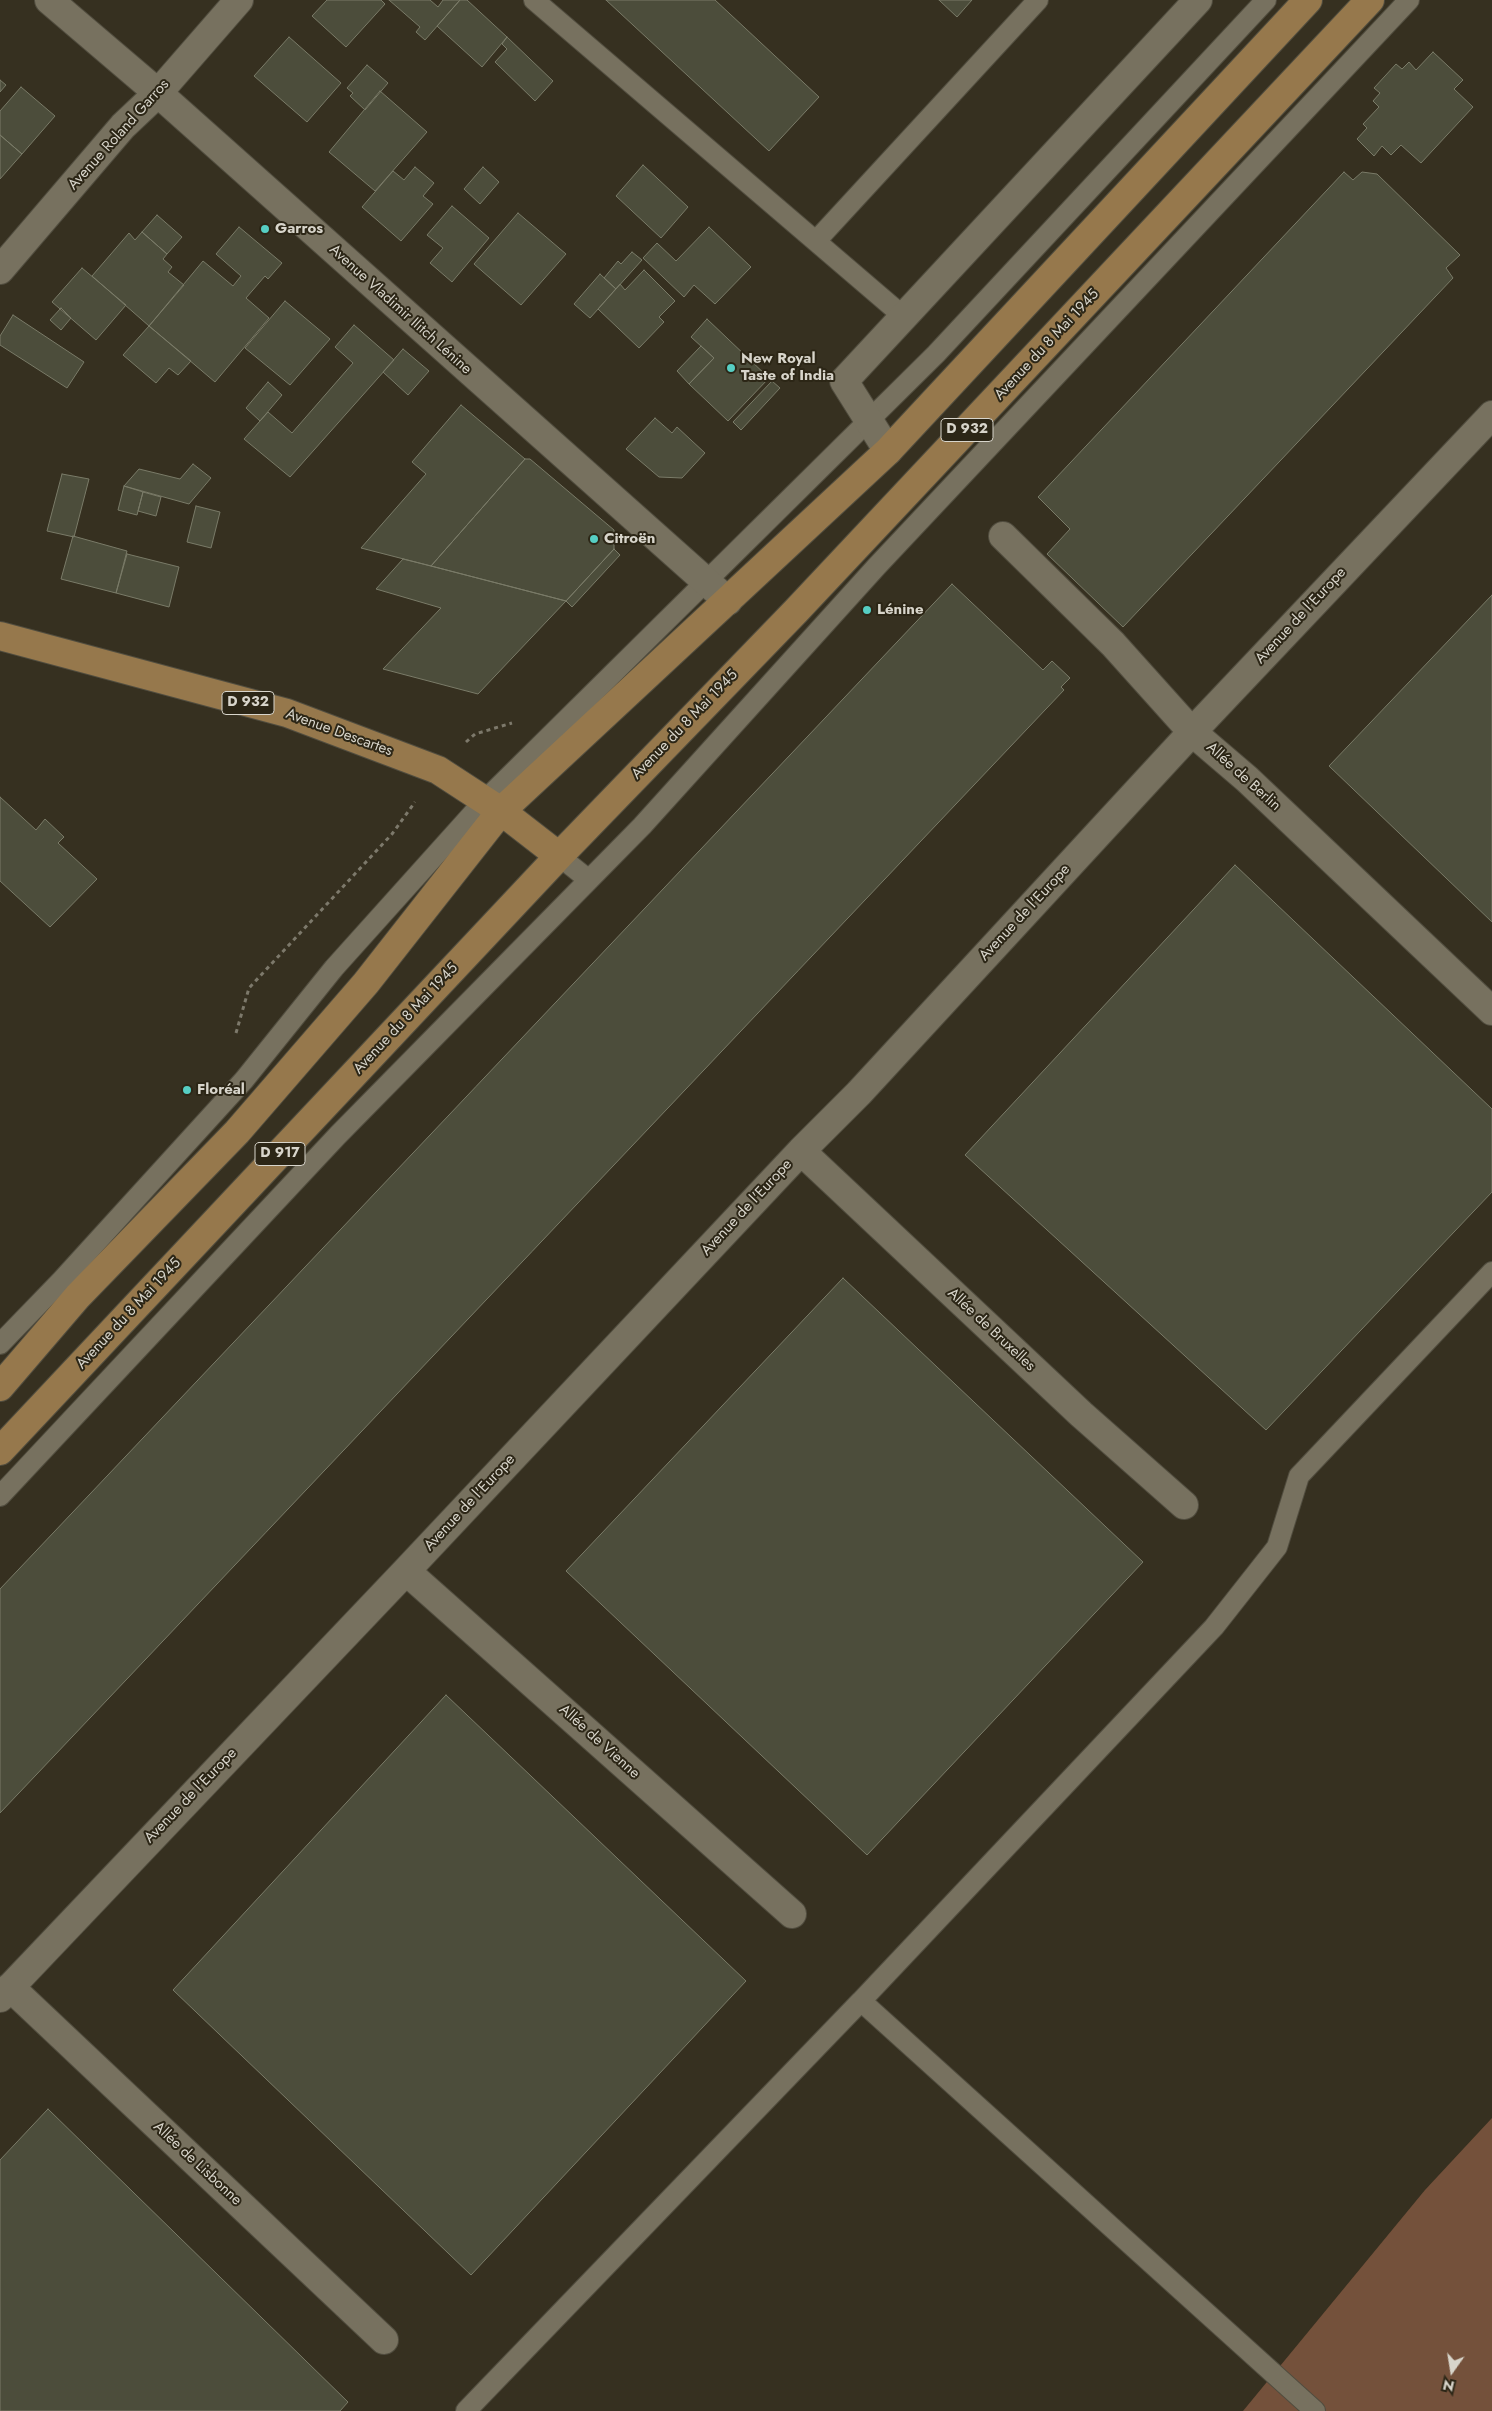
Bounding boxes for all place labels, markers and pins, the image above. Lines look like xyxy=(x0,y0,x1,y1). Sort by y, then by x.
place label: Garros xyxy=(275,220,323,238)
marker: Garros xyxy=(259,223,271,235)
place label: New Royal Taste of India xyxy=(741,350,834,385)
marker: New Royal Taste of India xyxy=(725,362,737,374)
place label: Citroën xyxy=(604,530,655,548)
marker: Citroën xyxy=(588,533,600,545)
place label: Lénine xyxy=(877,601,923,619)
marker: Lénine xyxy=(861,604,873,616)
place label: Floréal xyxy=(197,1081,245,1099)
marker: Floréal xyxy=(181,1084,193,1096)

